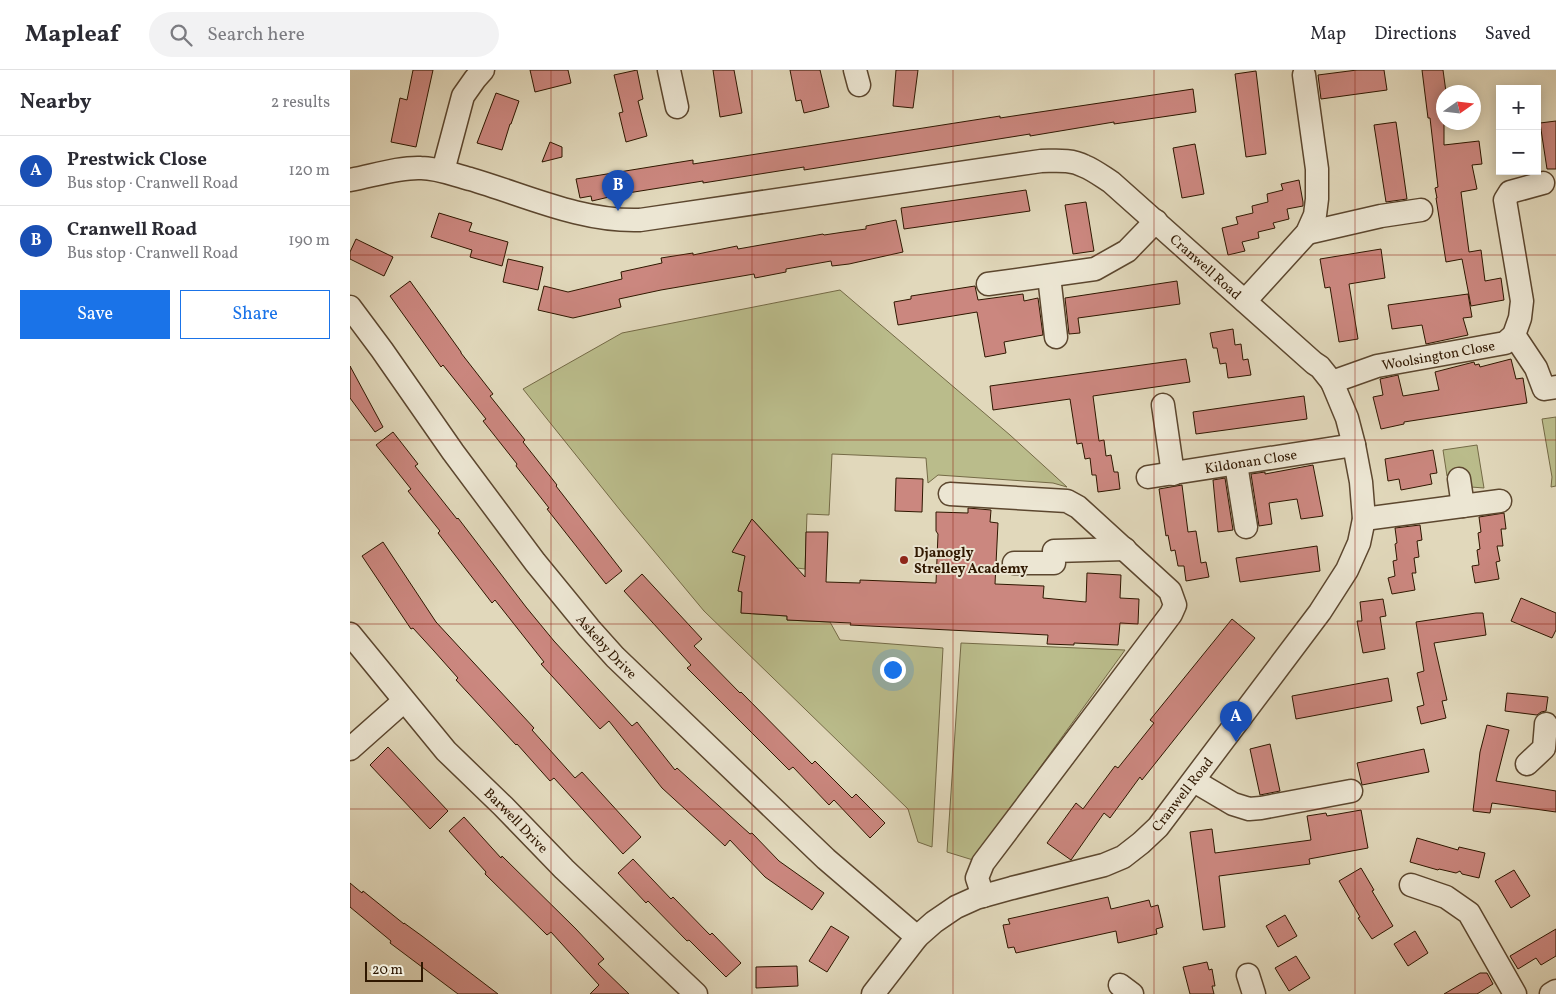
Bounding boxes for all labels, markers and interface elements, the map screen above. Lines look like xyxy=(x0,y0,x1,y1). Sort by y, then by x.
search box xyxy=(149,12,499,57)
text: Mapleaf xyxy=(25,18,119,52)
icon: search xyxy=(167,21,195,49)
text: Search here xyxy=(207,22,305,48)
text: Map xyxy=(1310,22,1346,47)
text: Directions xyxy=(1374,22,1457,47)
text: Saved xyxy=(1485,22,1531,47)
north arrow xyxy=(1436,85,1481,130)
map controls xyxy=(1496,85,1541,175)
button: + xyxy=(1496,85,1541,130)
text: Nearby xyxy=(20,88,91,117)
text: 2 results xyxy=(271,92,330,114)
button: − xyxy=(1496,130,1541,175)
text: Prestwick Close xyxy=(67,147,207,173)
text: A xyxy=(30,160,42,182)
text: 120 m xyxy=(288,160,330,182)
pin: B xyxy=(602,170,634,211)
text: Bus stop · Cranwell Road xyxy=(67,173,238,195)
text: Cranwell Road xyxy=(67,217,197,243)
text: B xyxy=(31,230,41,252)
text: 190 m xyxy=(288,230,330,252)
street label: Cranwell Road xyxy=(1165,231,1245,305)
text: Bus stop · Cranwell Road xyxy=(67,243,238,265)
button: Save xyxy=(20,290,170,339)
button: Share xyxy=(180,290,330,339)
street label: Woolsington Close xyxy=(1381,337,1497,376)
street label: Kildonan Close xyxy=(1203,446,1299,479)
place label: Djanogly Strelley Academy xyxy=(914,544,1028,579)
marker: Djanogly Strelley Academy xyxy=(898,554,910,566)
street label: Askeby Drive xyxy=(571,611,641,684)
your location xyxy=(880,657,906,683)
pin: A xyxy=(1220,701,1252,742)
street label: Cranwell Road xyxy=(1148,754,1218,836)
street label: Barwell Drive xyxy=(479,784,552,858)
scale bar xyxy=(365,959,422,982)
text: 20 m xyxy=(372,961,403,980)

